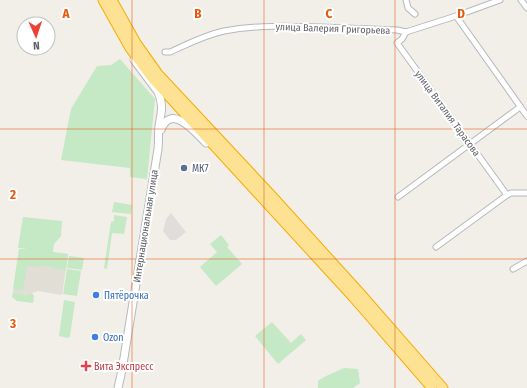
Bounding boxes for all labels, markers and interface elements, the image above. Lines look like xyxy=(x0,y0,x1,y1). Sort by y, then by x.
text: A xyxy=(61,6,70,21)
text: B xyxy=(194,6,202,21)
text: C xyxy=(326,6,333,21)
text: D xyxy=(457,6,465,21)
north arrow xyxy=(16,16,56,56)
street label: улица Валерия Григорьева xyxy=(275,21,391,37)
text: N xyxy=(33,39,40,52)
street label: улица Виталия Тарасова xyxy=(412,68,482,159)
marker: МК7 xyxy=(179,163,189,173)
place label: МК7 xyxy=(192,163,209,175)
street label: Интернациональная улица xyxy=(131,169,161,284)
text: 2 xyxy=(9,187,16,202)
marker: Пятёрочка xyxy=(91,290,101,300)
place label: Пятёрочка xyxy=(104,290,149,302)
text: 3 xyxy=(9,316,16,331)
marker: Ozon xyxy=(90,332,100,342)
place label: Ozon xyxy=(103,332,124,344)
marker: Вита Экспресс xyxy=(81,361,91,371)
place label: Вита Экспресс xyxy=(94,361,154,373)

